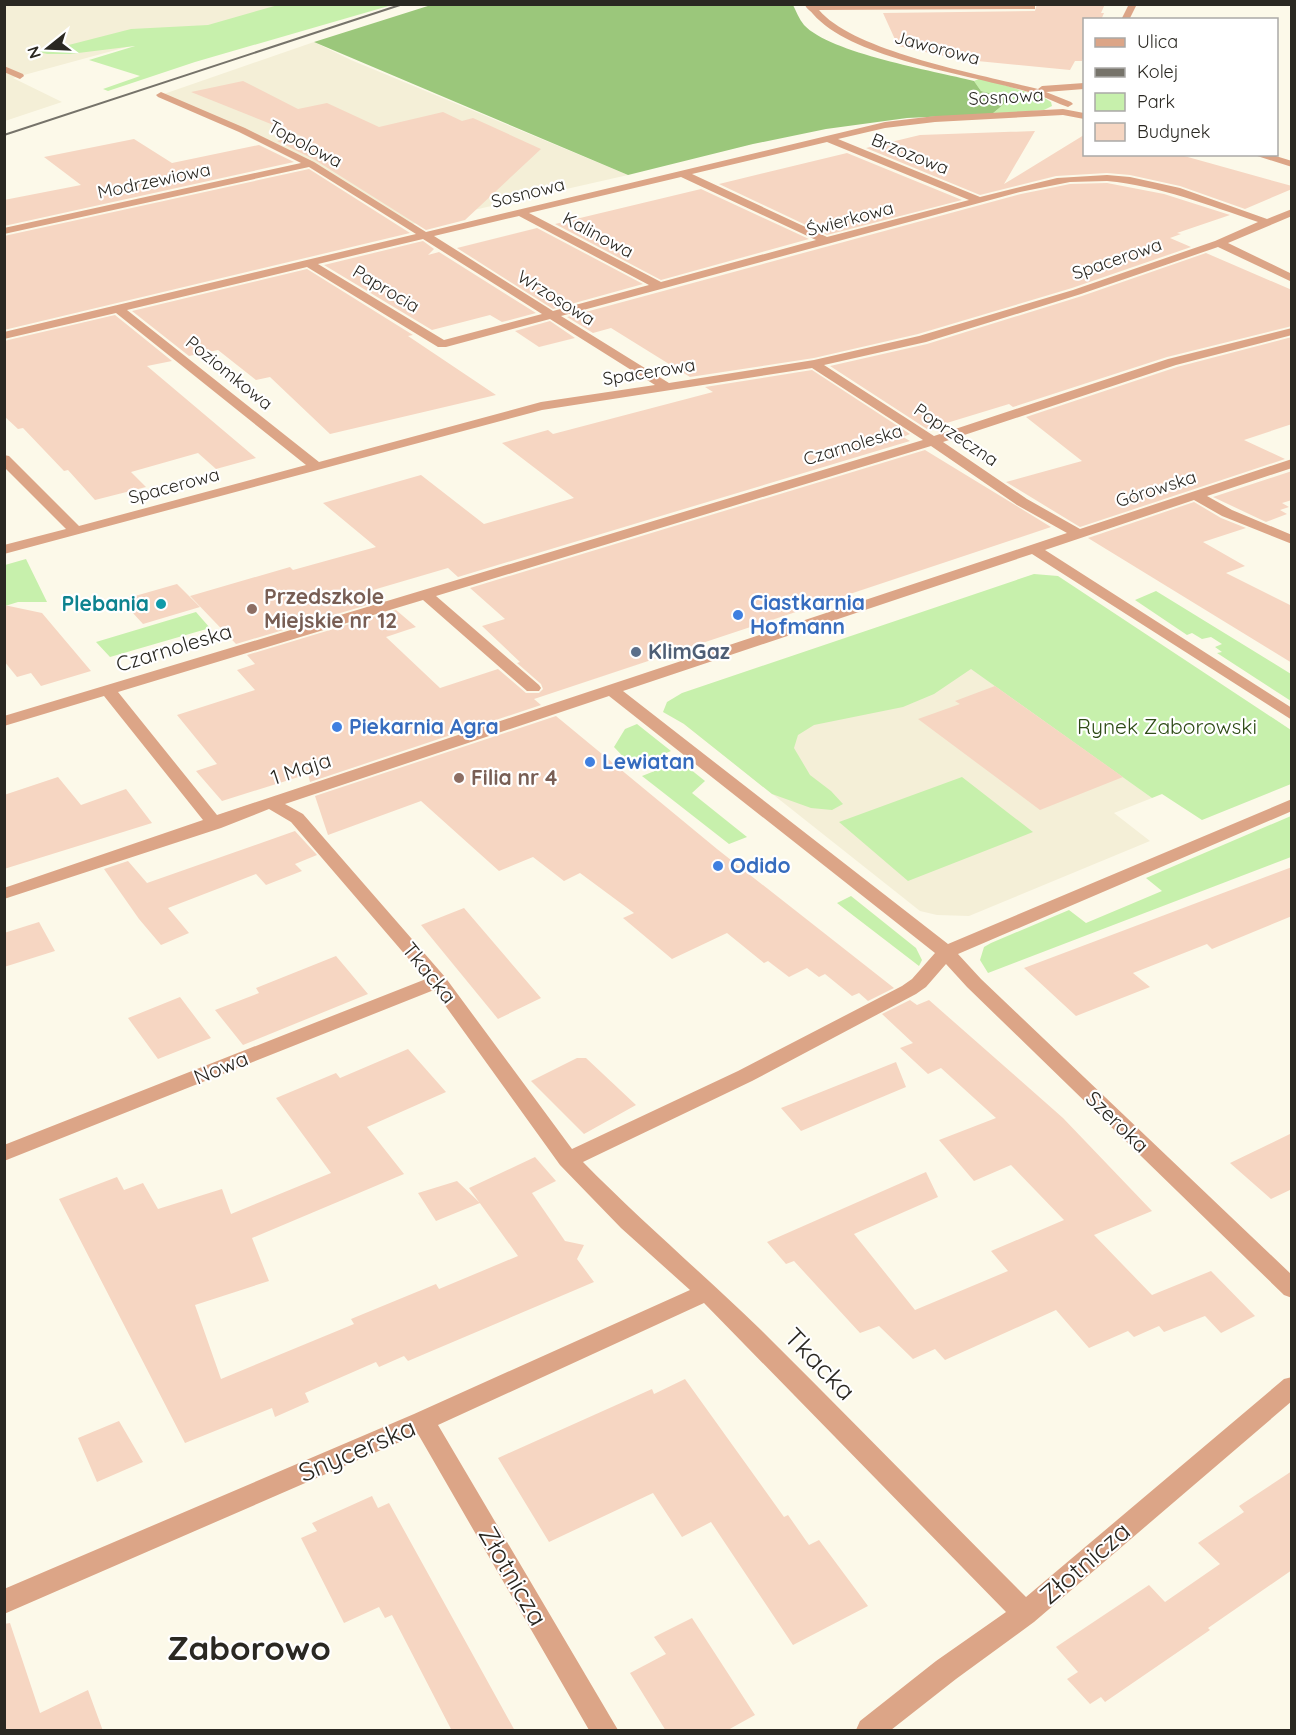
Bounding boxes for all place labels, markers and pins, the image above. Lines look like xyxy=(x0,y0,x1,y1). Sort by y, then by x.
place label: Przedszkole Miejskie nr 12 xyxy=(264,583,397,633)
place label: Ciastkarnia Hofmann xyxy=(750,589,865,639)
place label: Plebania xyxy=(61,590,149,616)
marker: Plebania xyxy=(154,597,168,611)
marker: Przedszkole Miejskie nr 12 xyxy=(245,602,259,616)
marker: Ciastkarnia Hofmann xyxy=(731,608,745,622)
place label: KlimGaz xyxy=(648,638,730,664)
marker: KlimGaz xyxy=(629,645,643,659)
place label: Piekarnia Agra xyxy=(349,713,499,739)
marker: Piekarnia Agra xyxy=(330,720,344,734)
place label: Lewiatan xyxy=(602,748,695,774)
marker: Lewiatan xyxy=(583,755,597,769)
place label: Filia nr 4 xyxy=(471,764,557,790)
marker: Filia nr 4 xyxy=(452,771,466,785)
place label: Odido xyxy=(730,852,791,878)
marker: Odido xyxy=(711,859,725,873)

